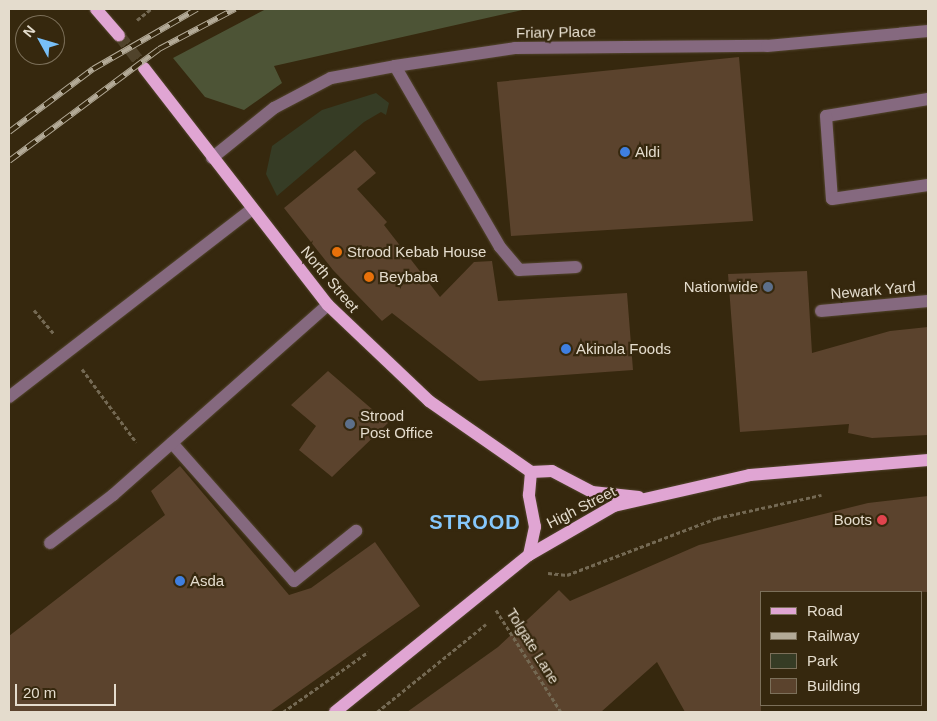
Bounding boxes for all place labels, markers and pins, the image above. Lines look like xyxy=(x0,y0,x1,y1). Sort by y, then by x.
place label: Aldi xyxy=(635,143,660,161)
marker: Aldi xyxy=(619,146,631,158)
place label: Strood Kebab House xyxy=(347,243,486,261)
marker: Strood Kebab House xyxy=(331,246,343,258)
place label: Beybaba xyxy=(379,268,438,286)
marker: Beybaba xyxy=(363,271,375,283)
place label: Nationwide xyxy=(684,278,758,296)
marker: Nationwide xyxy=(762,281,774,293)
place label: Akinola Foods xyxy=(576,340,671,358)
marker: Akinola Foods xyxy=(560,343,572,355)
place label: Strood Post Office xyxy=(360,406,433,441)
marker: Strood Post Office xyxy=(344,418,356,430)
place label: Boots xyxy=(834,511,872,529)
marker: Boots xyxy=(876,514,888,526)
place label: Asda xyxy=(190,572,224,590)
marker: Asda xyxy=(174,575,186,587)

